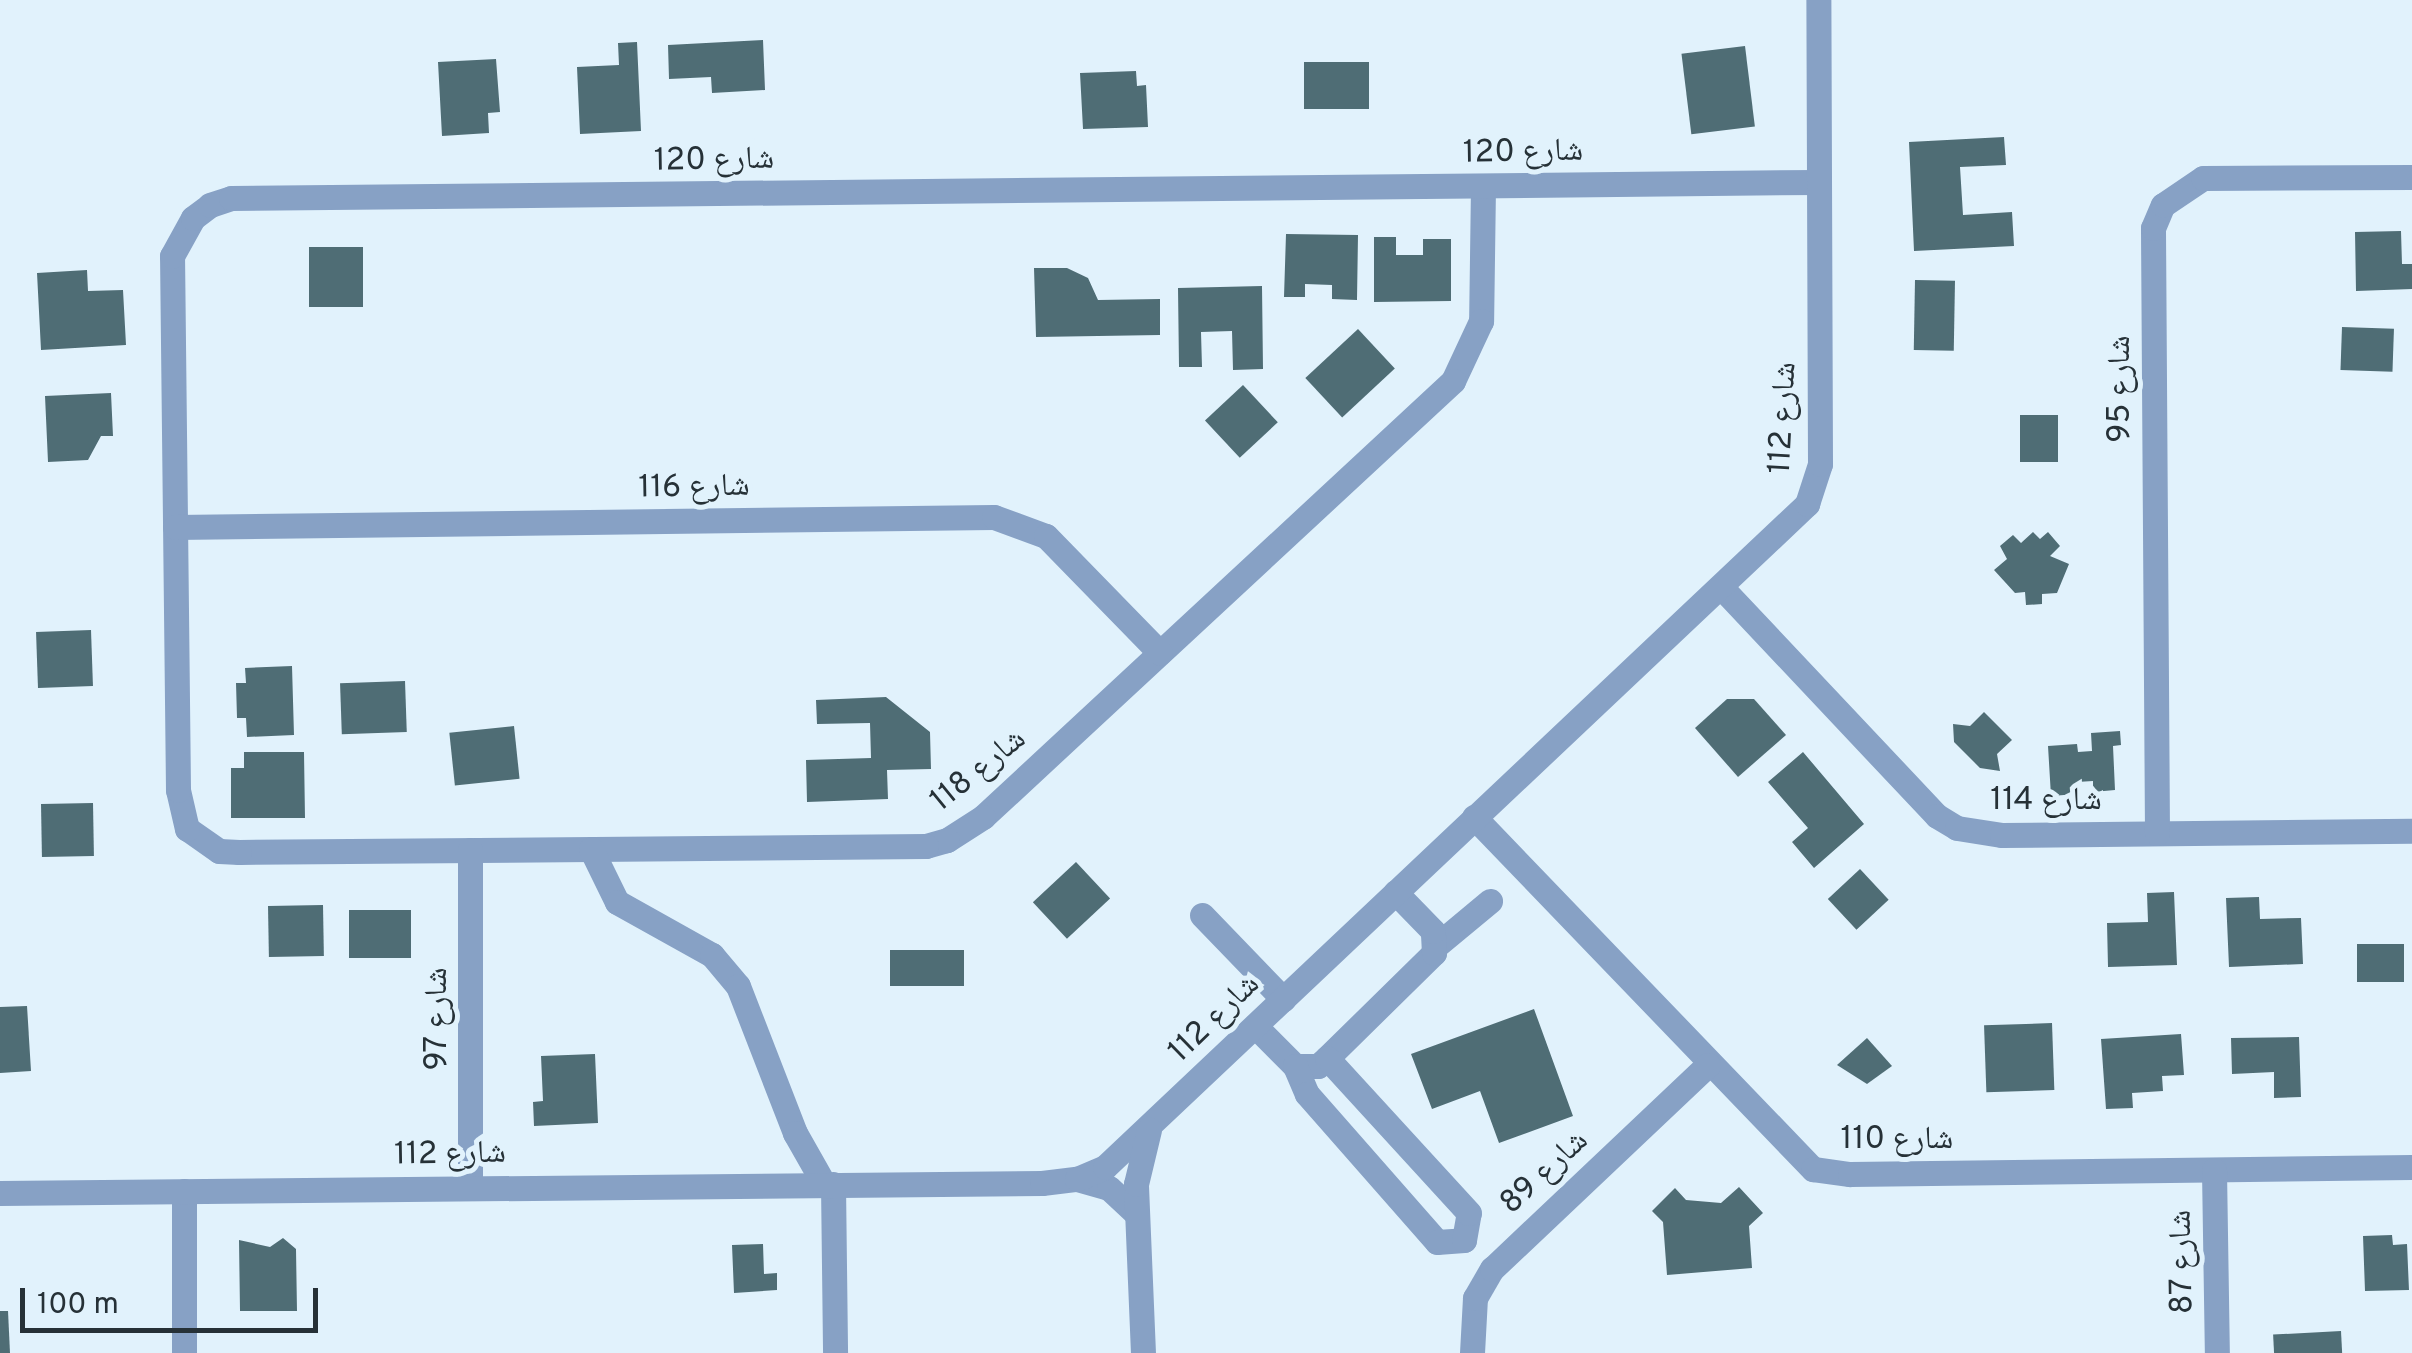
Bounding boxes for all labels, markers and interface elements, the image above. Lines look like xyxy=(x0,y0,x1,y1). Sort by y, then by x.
street label: شارع 120 xyxy=(1462,133,1584,173)
street label: شارع 120 xyxy=(653,141,775,181)
street label: شارع 95 xyxy=(2102,335,2140,443)
street label: شارع 112 xyxy=(1762,361,1806,475)
street label: شارع 116 xyxy=(638,468,750,508)
street label: شارع 118 xyxy=(923,721,1035,821)
street label: شارع 114 xyxy=(1990,782,2102,820)
street label: شارع 112 xyxy=(1161,966,1269,1072)
street label: شارع 97 xyxy=(419,967,457,1071)
street label: شارع 110 xyxy=(1841,1121,1953,1159)
street label: شارع 89 xyxy=(1493,1123,1597,1223)
street label: شارع 112 xyxy=(394,1135,506,1175)
street label: شارع 87 xyxy=(2163,1210,2203,1314)
scale bar xyxy=(25,1268,322,1330)
text: 100 m xyxy=(37,1287,119,1324)

